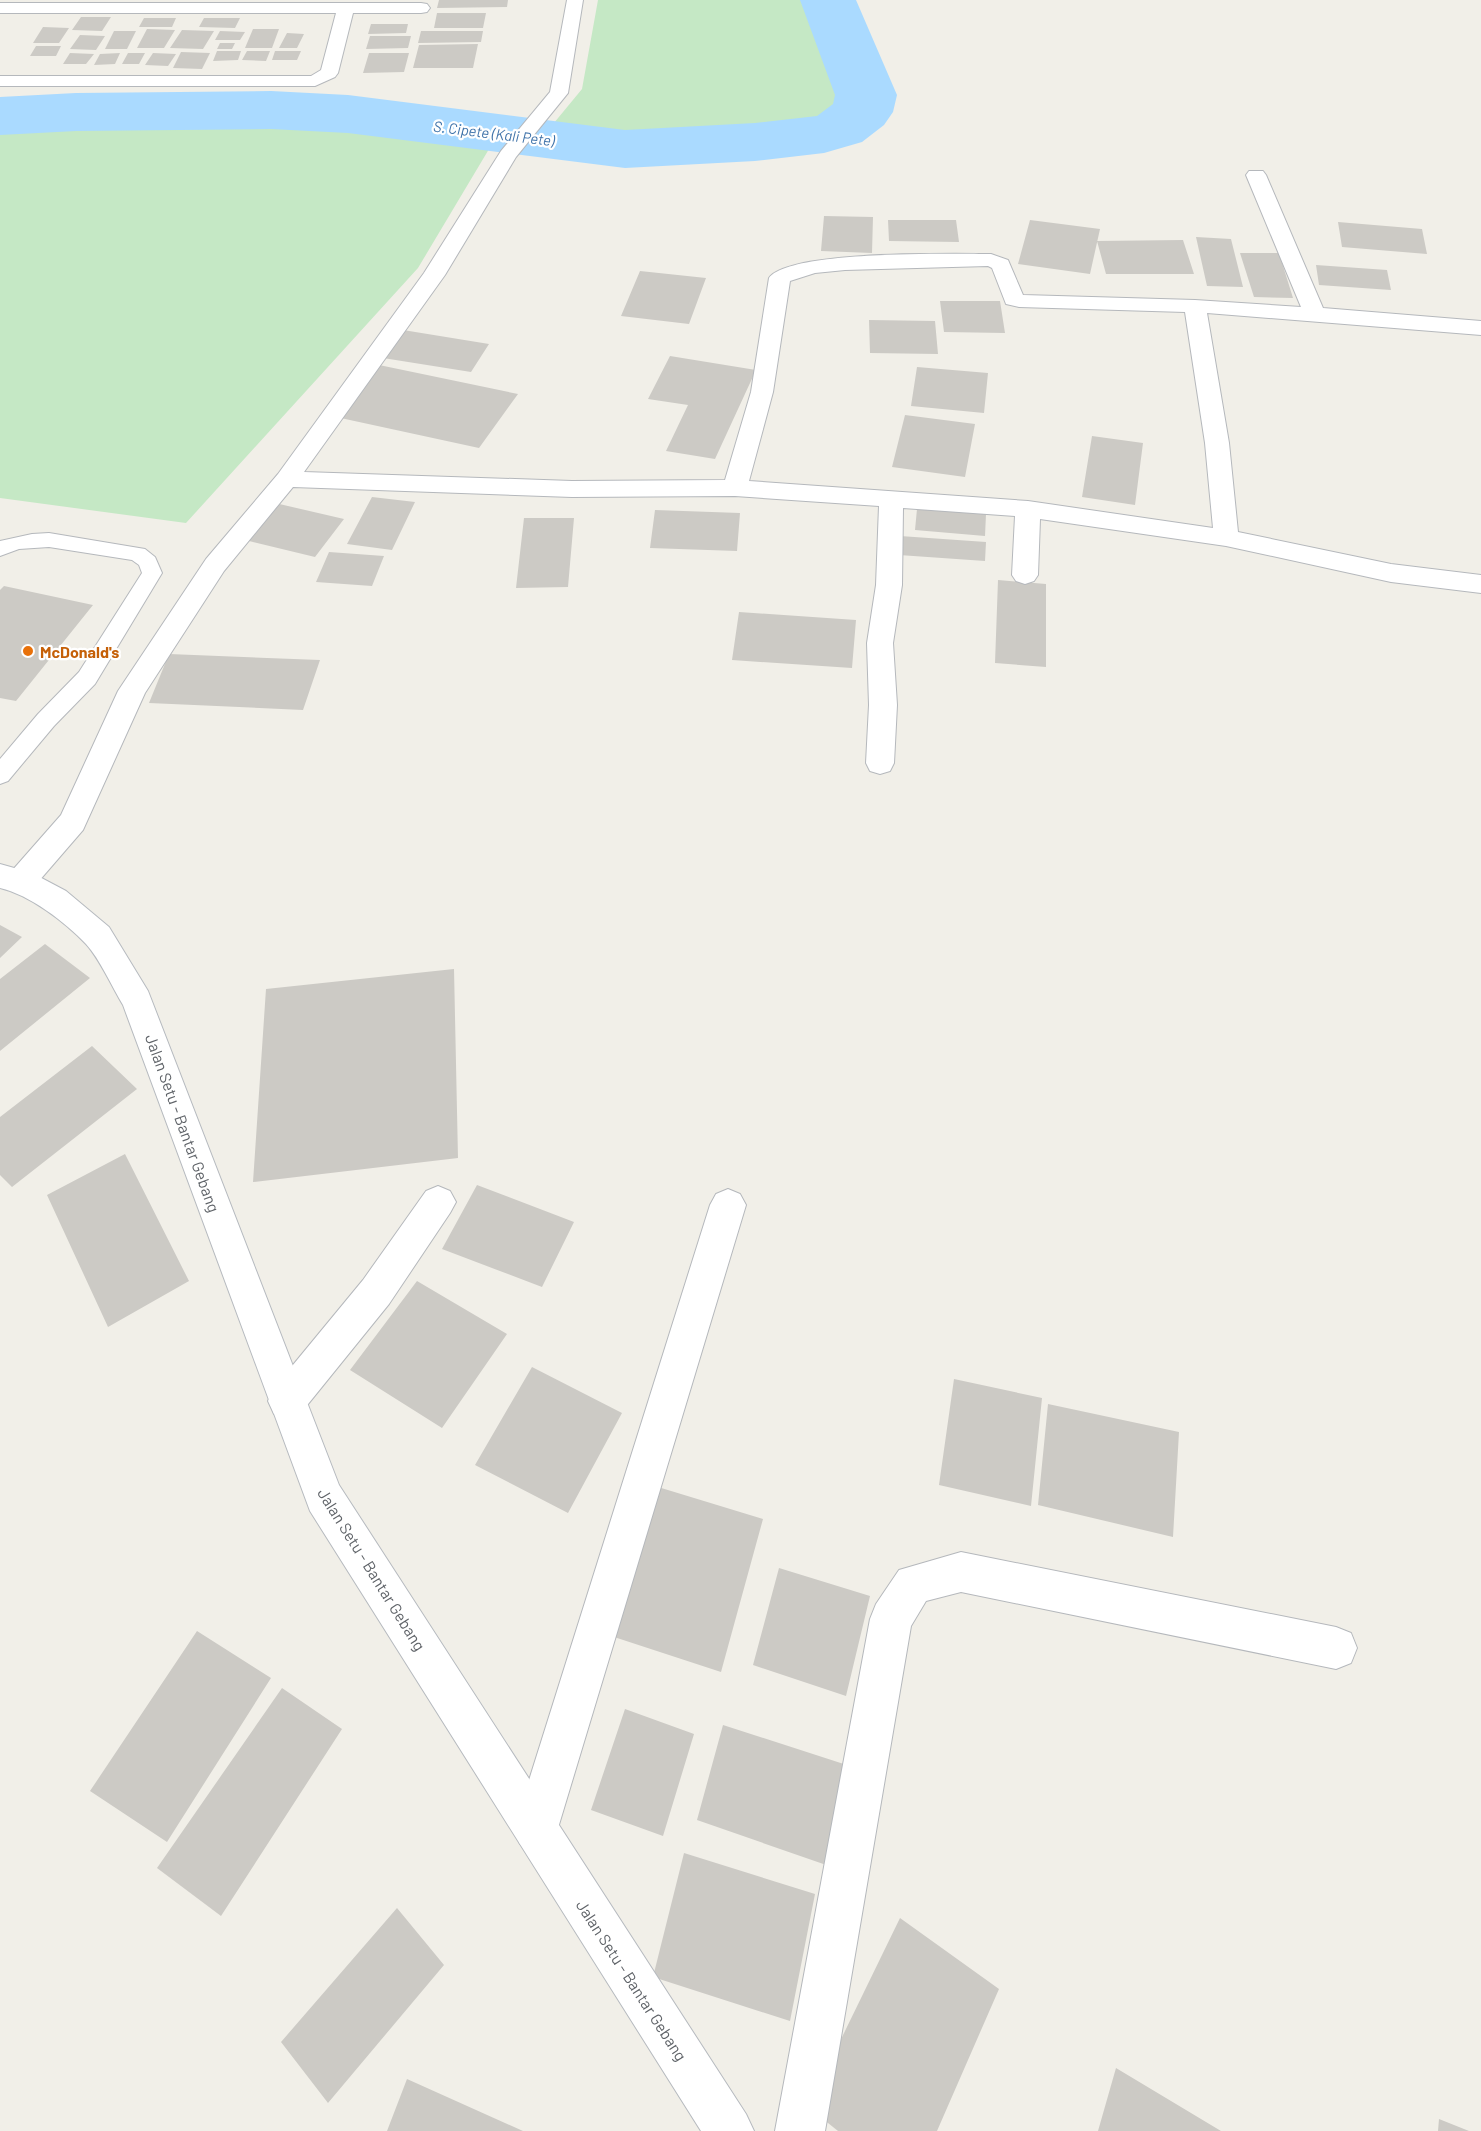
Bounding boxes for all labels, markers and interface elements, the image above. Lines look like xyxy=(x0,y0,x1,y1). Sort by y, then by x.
water label: S. Cipete (Kali Pete) xyxy=(432,117,557,150)
place label: McDonald's xyxy=(40,642,119,661)
marker: McDonald's xyxy=(21,644,35,658)
street label: Jalan Setu - Bantar Gebang xyxy=(142,1031,224,1215)
street label: Jalan Setu - Bantar Gebang xyxy=(314,1484,430,1654)
street label: Jalan Setu - Bantar Gebang xyxy=(573,1896,691,2064)

